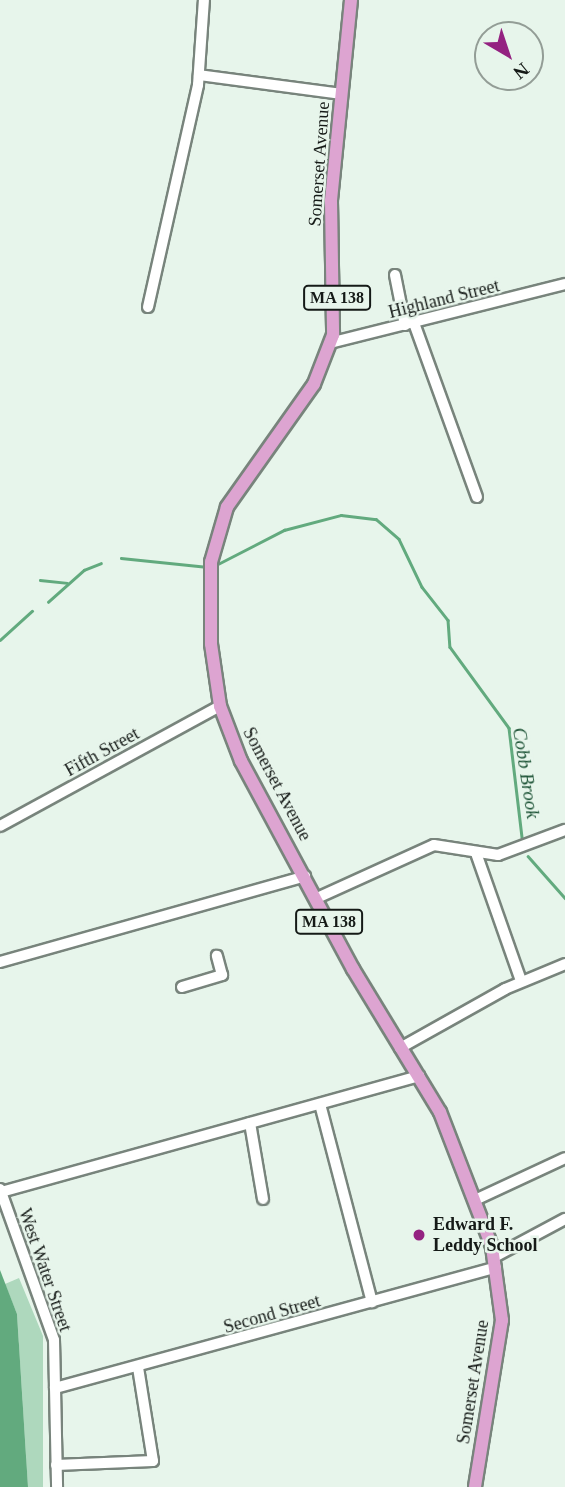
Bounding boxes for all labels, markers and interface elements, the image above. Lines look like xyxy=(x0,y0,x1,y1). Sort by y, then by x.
north arrow xyxy=(474,21,544,91)
text: N xyxy=(509,59,533,84)
street label: Somerset Avenue xyxy=(304,100,334,228)
street label: Highland Street xyxy=(386,275,502,323)
road number: MA 138 xyxy=(302,286,372,310)
street label: Fifth Street xyxy=(61,723,143,781)
street label: Somerset Avenue xyxy=(238,723,316,845)
water label: Cobb Brook xyxy=(508,726,544,820)
road number: MA 138 xyxy=(294,910,364,934)
street label: West Water Street xyxy=(14,1205,76,1335)
place label: Edward F. Leddy School xyxy=(433,1214,538,1256)
marker: Edward F. Leddy School xyxy=(411,1227,427,1243)
street label: Second Street xyxy=(221,1290,323,1338)
street label: Somerset Avenue xyxy=(452,1318,494,1446)

